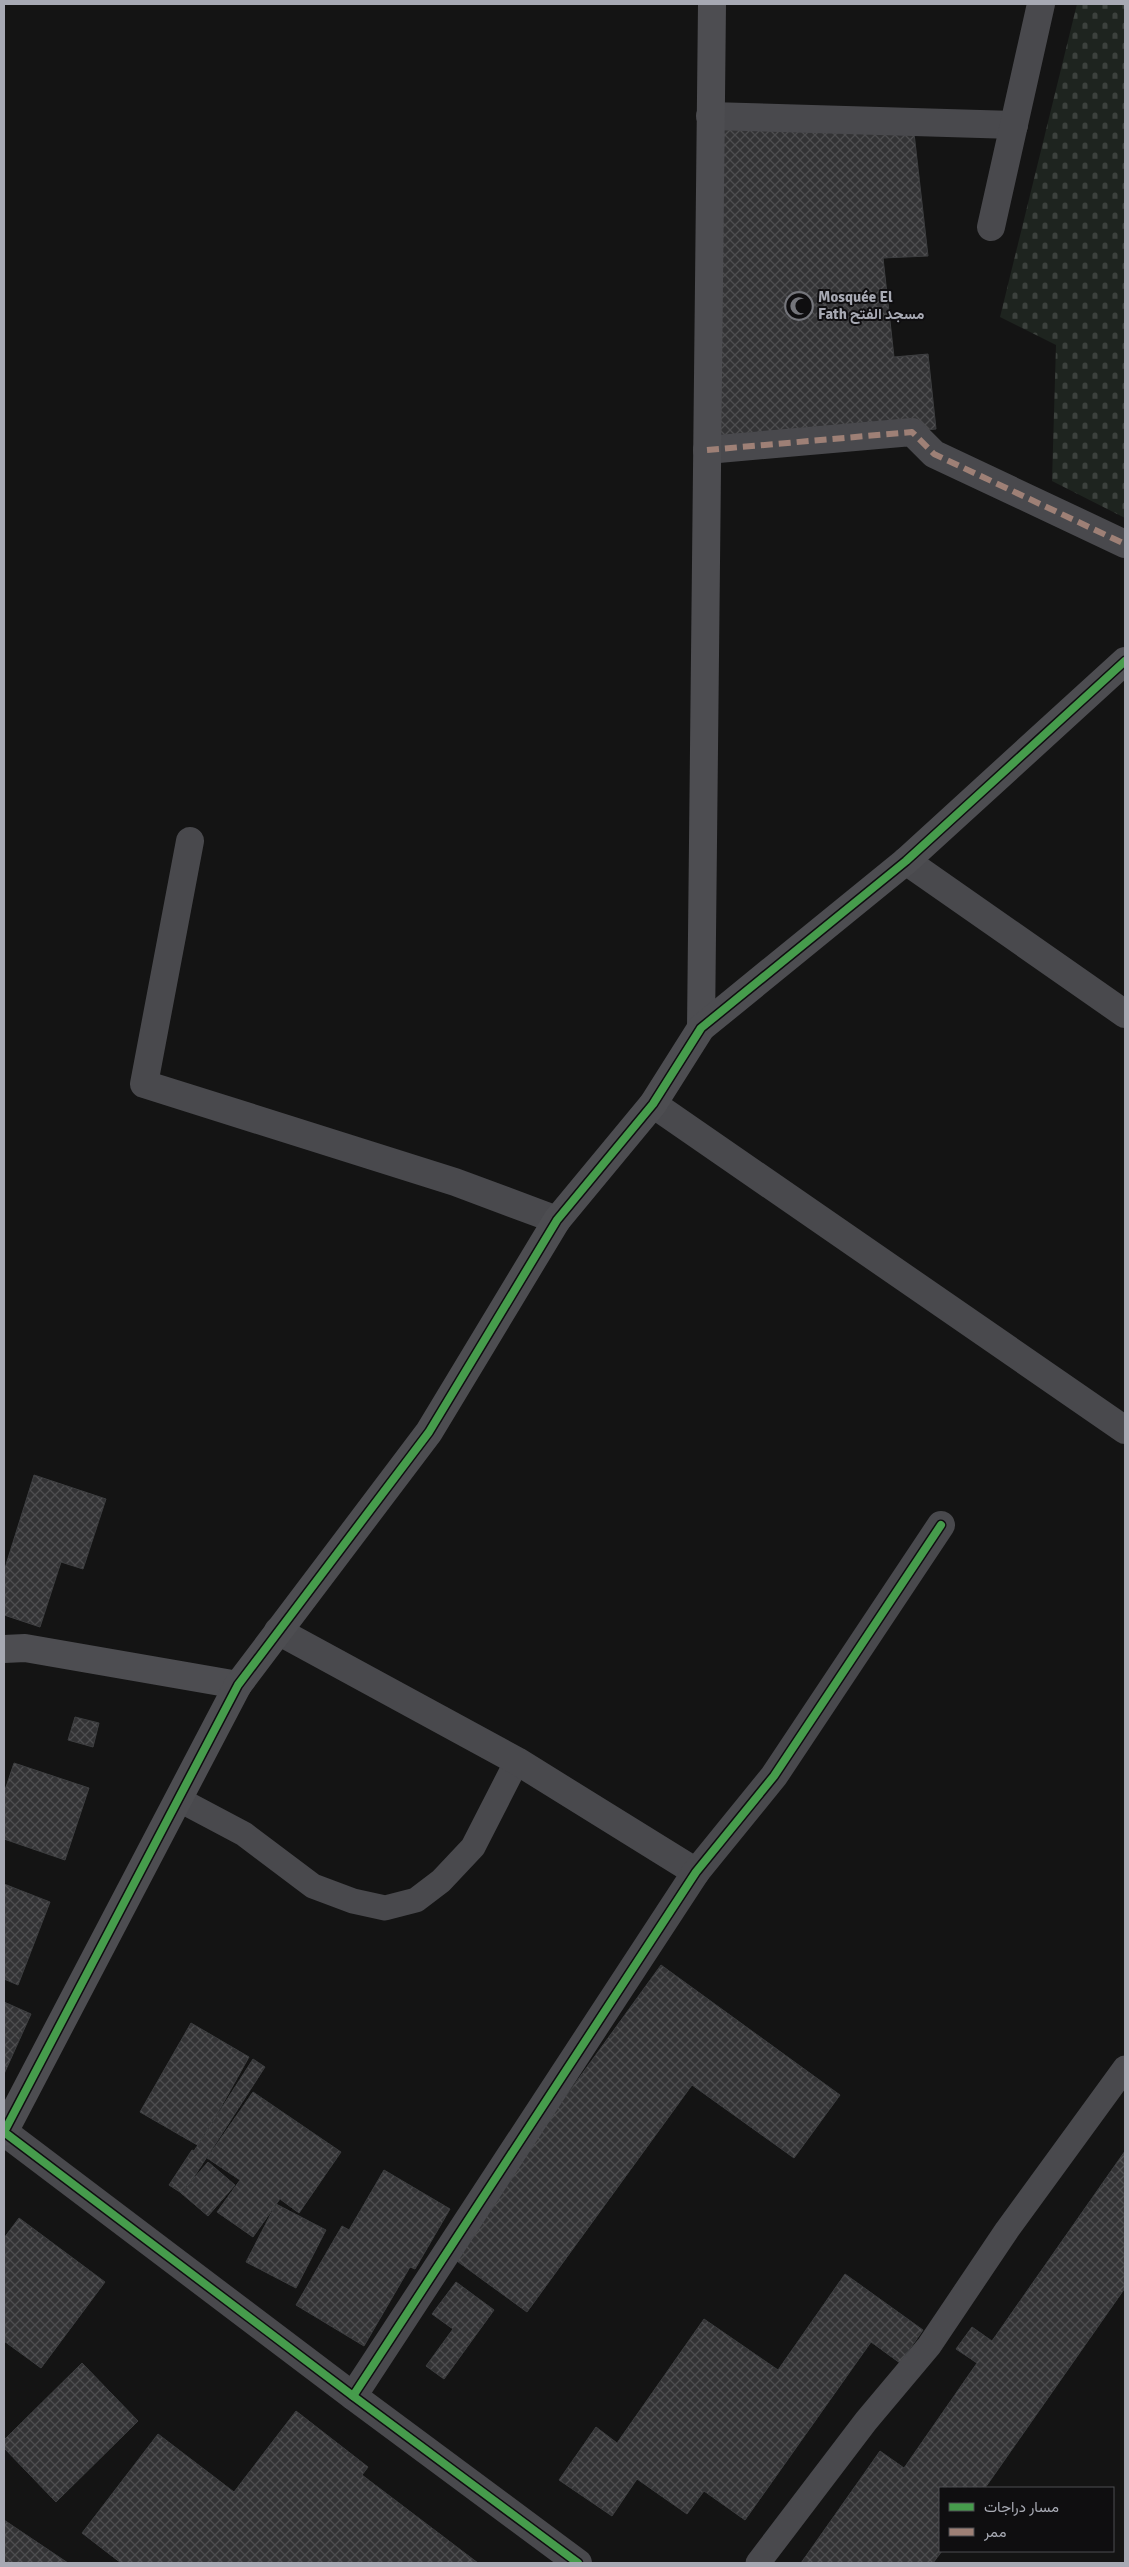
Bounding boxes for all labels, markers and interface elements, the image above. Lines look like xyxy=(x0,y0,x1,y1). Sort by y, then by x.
place label: Mosquée El Fath مسجد الفتح xyxy=(818,288,924,324)
mosque icon: Mosquée El Fath مسجد الفتح xyxy=(784,291,814,321)
legend xyxy=(939,2487,1114,2552)
text: مسار دراجات xyxy=(984,2498,1059,2516)
text: ممر xyxy=(983,2523,1006,2541)

